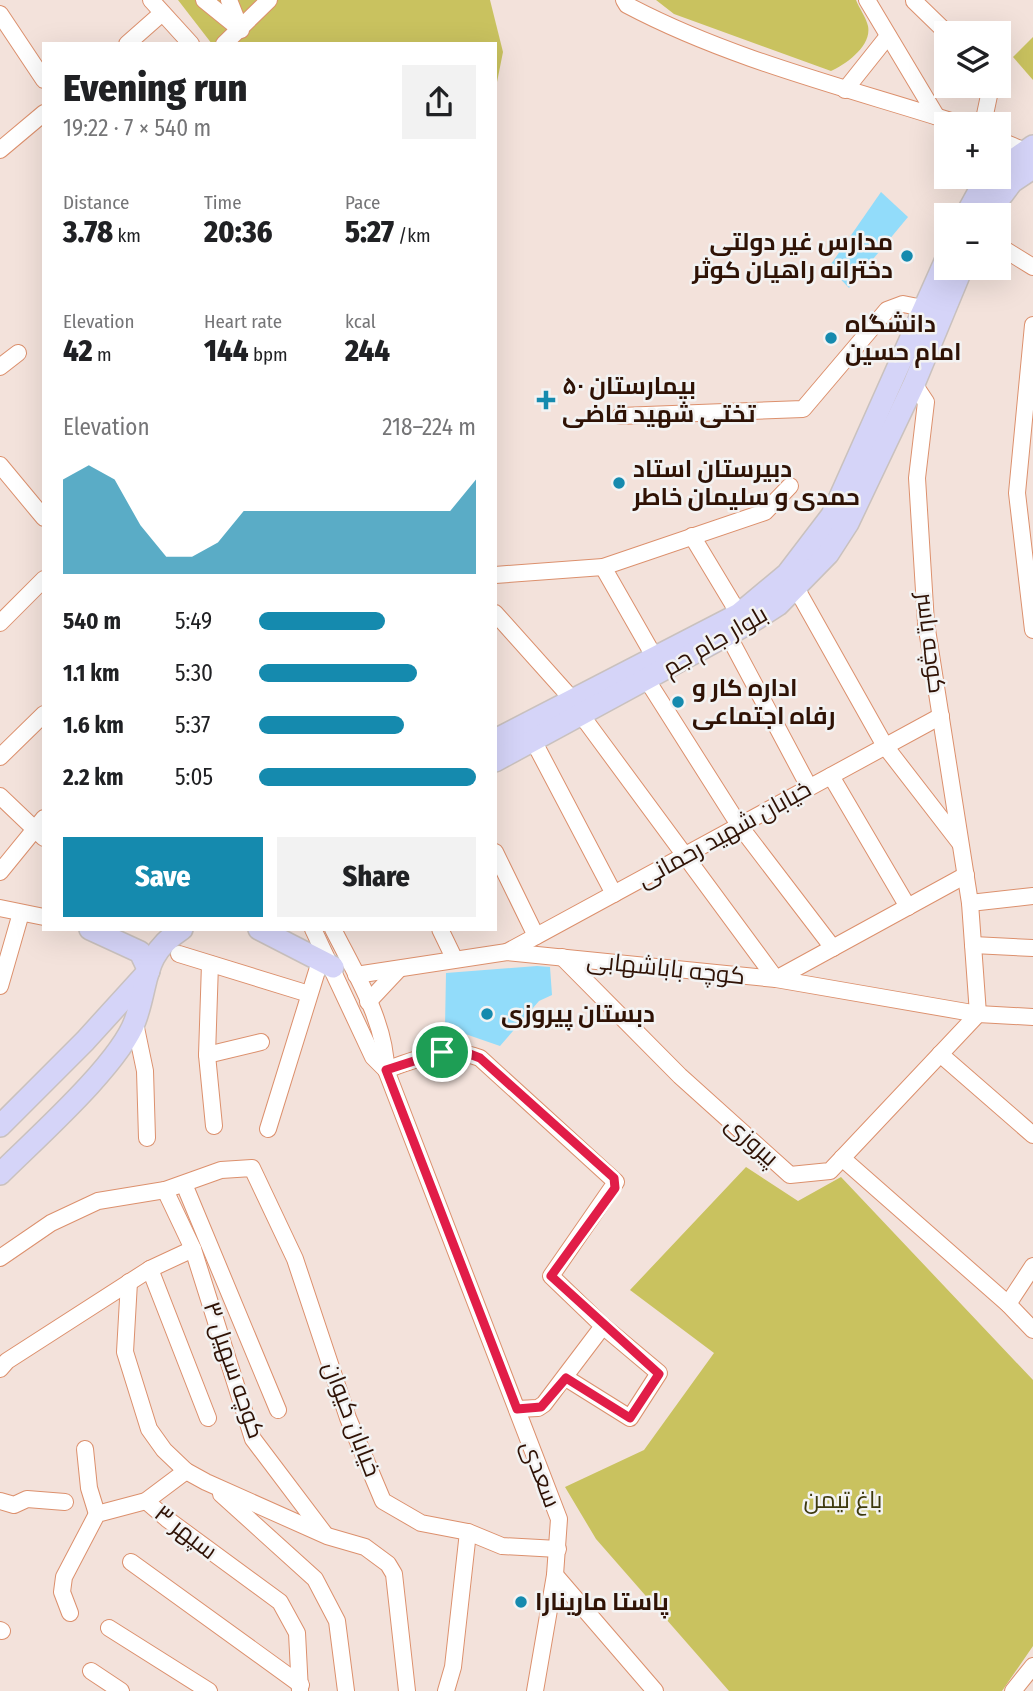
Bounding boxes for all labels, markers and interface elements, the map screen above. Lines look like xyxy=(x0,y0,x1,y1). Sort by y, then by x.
map controls xyxy=(934,21,1011,280)
button: layers xyxy=(934,21,1011,98)
text: Evening run xyxy=(63,65,247,111)
button: share xyxy=(402,65,476,139)
button: + xyxy=(934,112,1011,189)
text: 19:22 · 7 × 540 m xyxy=(63,114,211,142)
text: Distance xyxy=(63,191,130,214)
text: Time xyxy=(204,191,242,214)
text: Pace xyxy=(345,191,380,214)
button: − xyxy=(934,203,1011,280)
text: 3.78 xyxy=(63,214,113,250)
text: 20:36 xyxy=(204,214,273,250)
text: 5:27 xyxy=(345,214,394,250)
text: km xyxy=(113,224,141,247)
text: /km xyxy=(394,224,431,247)
place label: مدارس غیر دولتی دخترانه راهیان کوثر xyxy=(691,228,893,284)
marker: مدارس غیر دولتی دخترانه راهیان کوثر xyxy=(899,248,915,264)
text: Elevation xyxy=(63,310,135,333)
text: Heart rate xyxy=(204,310,282,333)
text: kcal xyxy=(345,310,376,333)
place label: دانشگاه امام حسین xyxy=(845,310,962,368)
marker: دانشگاه امام حسین xyxy=(823,330,839,346)
text: 42 xyxy=(63,333,93,369)
text: 144 xyxy=(204,333,248,369)
text: 244 xyxy=(345,333,390,369)
text: m xyxy=(93,343,112,366)
text: bpm xyxy=(248,343,288,366)
place label: بیمارستان ۵۰ تختی شهید قاضی xyxy=(562,372,757,428)
marker: بیمارستان ۵۰ تختی شهید قاضی xyxy=(536,390,556,410)
text: Elevation xyxy=(63,413,150,441)
text: 218–224 m xyxy=(382,413,476,441)
place label: دبیرستان استاد حمدی و سلیمان خاطر xyxy=(632,455,860,511)
marker: دبیرستان استاد حمدی و سلیمان خاطر xyxy=(611,475,627,491)
street label: کوچه یاسر xyxy=(909,589,951,695)
street label: بلوار جام جم xyxy=(658,600,773,684)
text: 540 m xyxy=(63,607,121,635)
text: 5:49 xyxy=(175,607,212,635)
text: 1.1 km xyxy=(63,659,119,687)
text: 5:30 xyxy=(175,659,213,687)
place label: اداره کار و رفاه اجتماعی xyxy=(692,674,836,730)
marker: اداره کار و رفاه اجتماعی xyxy=(670,694,686,710)
text: 1.6 km xyxy=(63,711,124,739)
text: 5:37 xyxy=(175,711,210,739)
text: 2.2 km xyxy=(63,763,124,791)
text: 5:05 xyxy=(175,763,213,791)
street label: خیابان شهید رحمانی xyxy=(632,775,816,893)
button: Save xyxy=(63,837,263,917)
button: Share xyxy=(277,837,476,917)
street label: کوچه باباشهابی xyxy=(585,946,747,992)
place label: دبستان پیروزی xyxy=(501,1000,655,1031)
marker: دبستان پیروزی xyxy=(479,1006,495,1022)
pin xyxy=(412,1022,472,1082)
icon: arrive xyxy=(423,1033,461,1071)
street label: پیروزی xyxy=(718,1110,785,1174)
street label: کوچه سهیل ۳ xyxy=(196,1298,271,1443)
street label: خیابان کیوان xyxy=(317,1358,387,1480)
street label: سعدی xyxy=(515,1437,567,1511)
park label: باغ تیمن xyxy=(804,1486,882,1516)
street label: سپهر ۳ xyxy=(148,1499,223,1566)
place label: پاستا مارینارا xyxy=(535,1588,669,1619)
marker: پاستا مارینارا xyxy=(513,1594,529,1610)

